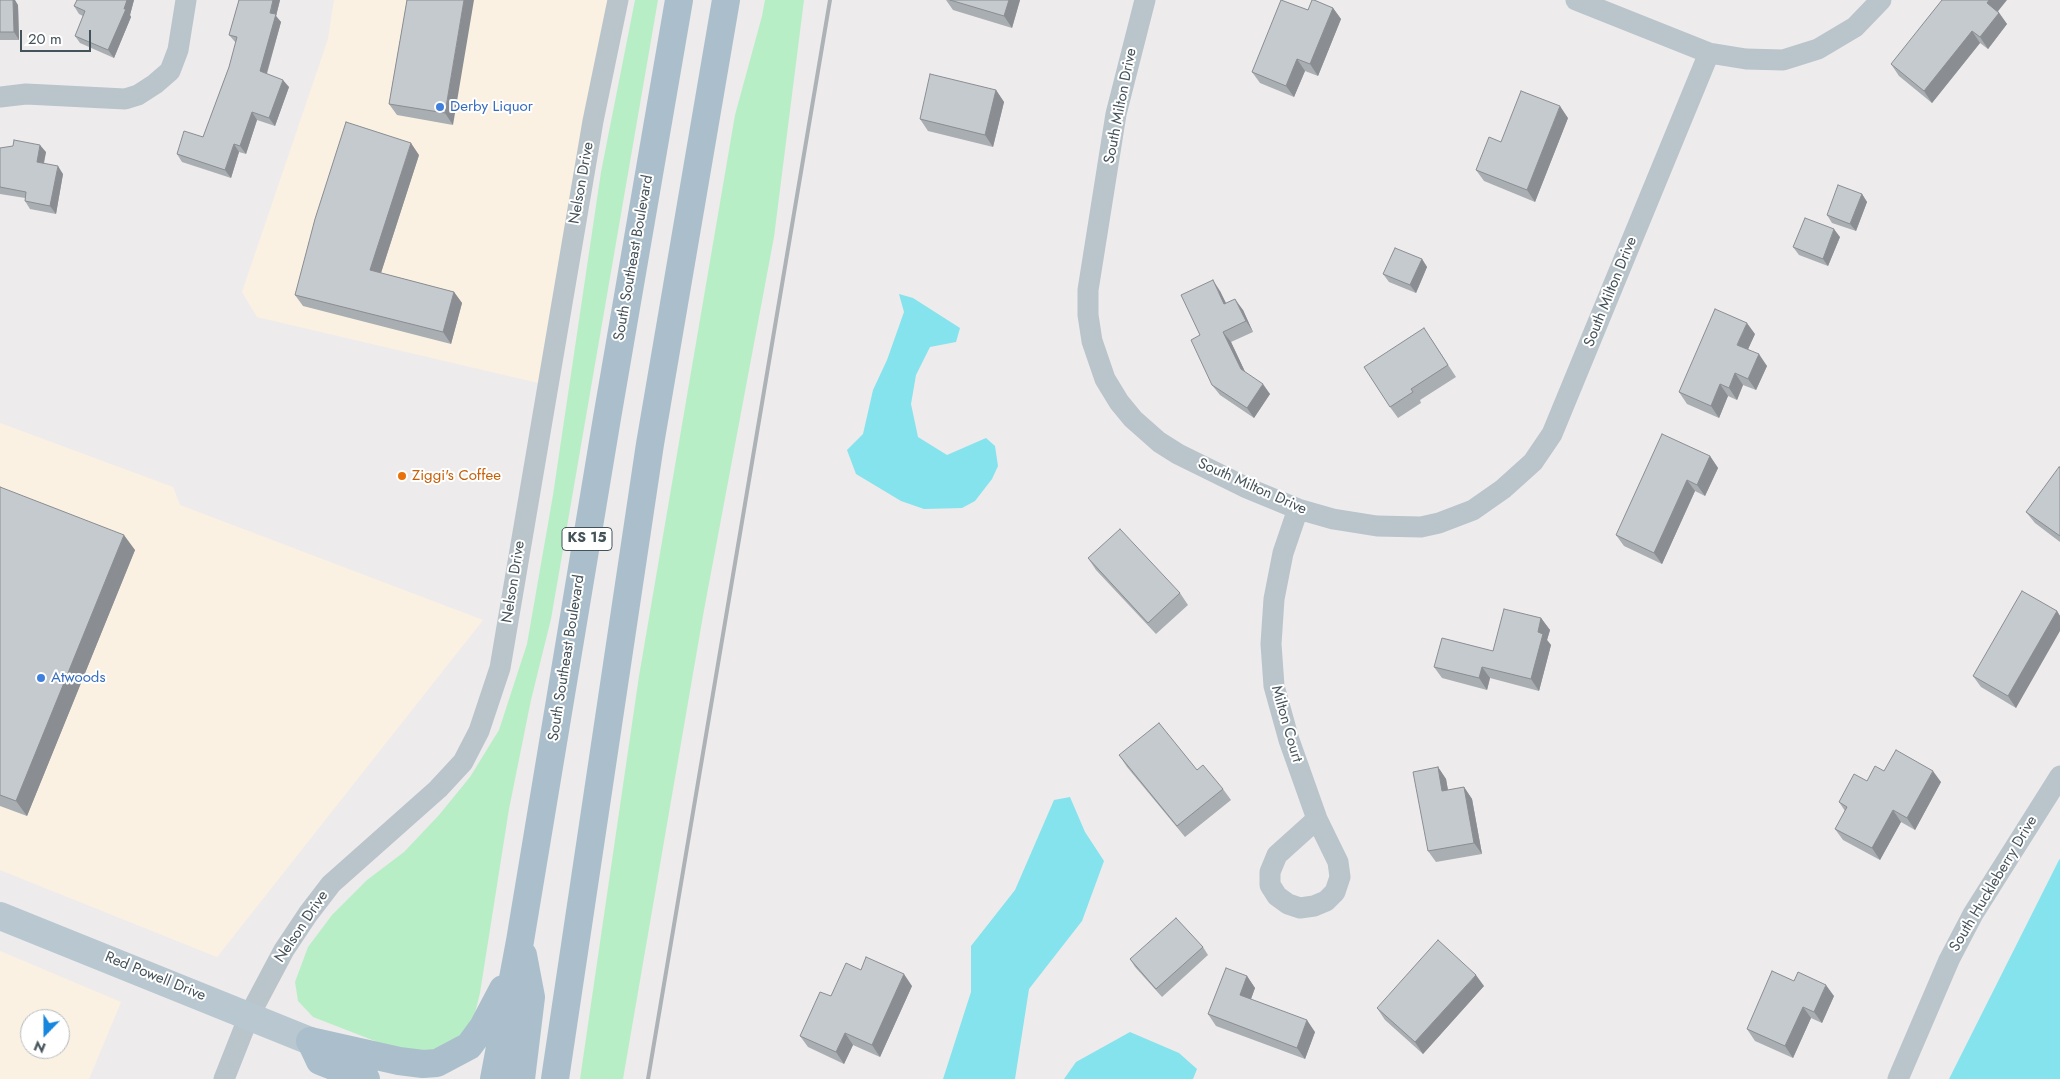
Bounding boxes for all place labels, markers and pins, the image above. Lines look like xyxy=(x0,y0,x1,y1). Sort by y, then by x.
place label: Derby Liquor xyxy=(450,98,533,116)
marker: Derby Liquor xyxy=(434,101,446,113)
place label: Ziggi's Coffee xyxy=(412,467,501,485)
marker: Ziggi's Coffee xyxy=(396,470,408,482)
place label: Atwoods xyxy=(51,669,105,687)
marker: Atwoods xyxy=(35,672,47,684)

